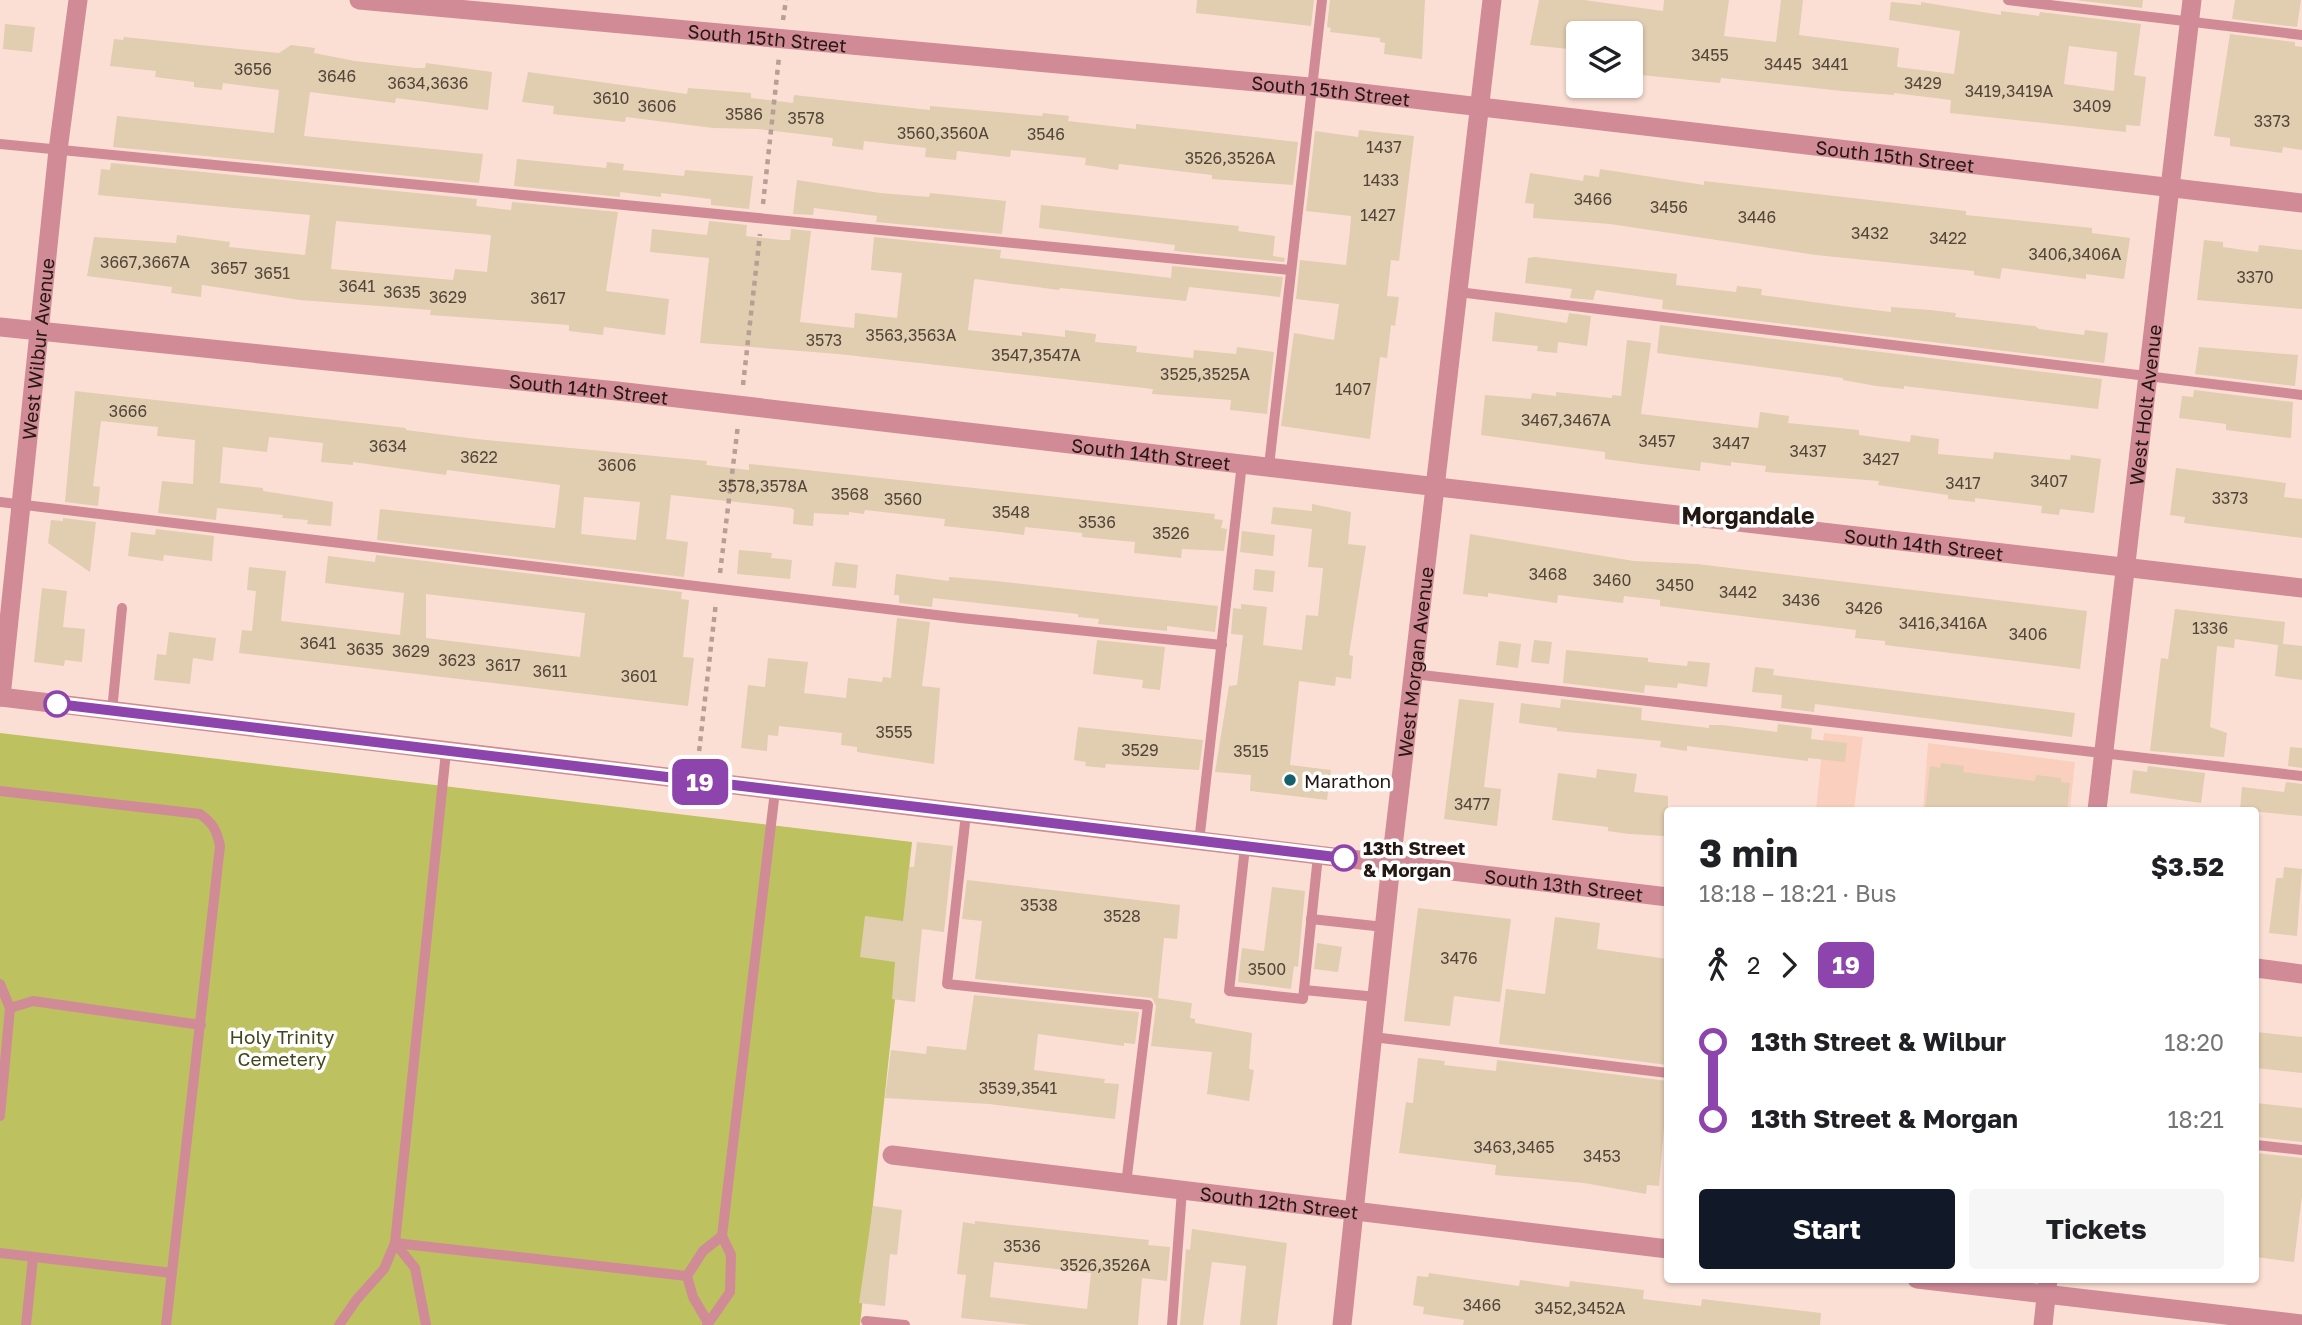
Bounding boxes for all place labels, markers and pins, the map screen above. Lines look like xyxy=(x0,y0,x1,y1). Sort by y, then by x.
unlabelled marker xyxy=(44,691,70,717)
place label: Marathon xyxy=(1304,769,1391,792)
marker: Marathon xyxy=(1282,772,1298,788)
place label: 13th Street & Morgan xyxy=(1363,836,1466,881)
marker: 13th Street & Morgan xyxy=(1331,845,1357,871)

